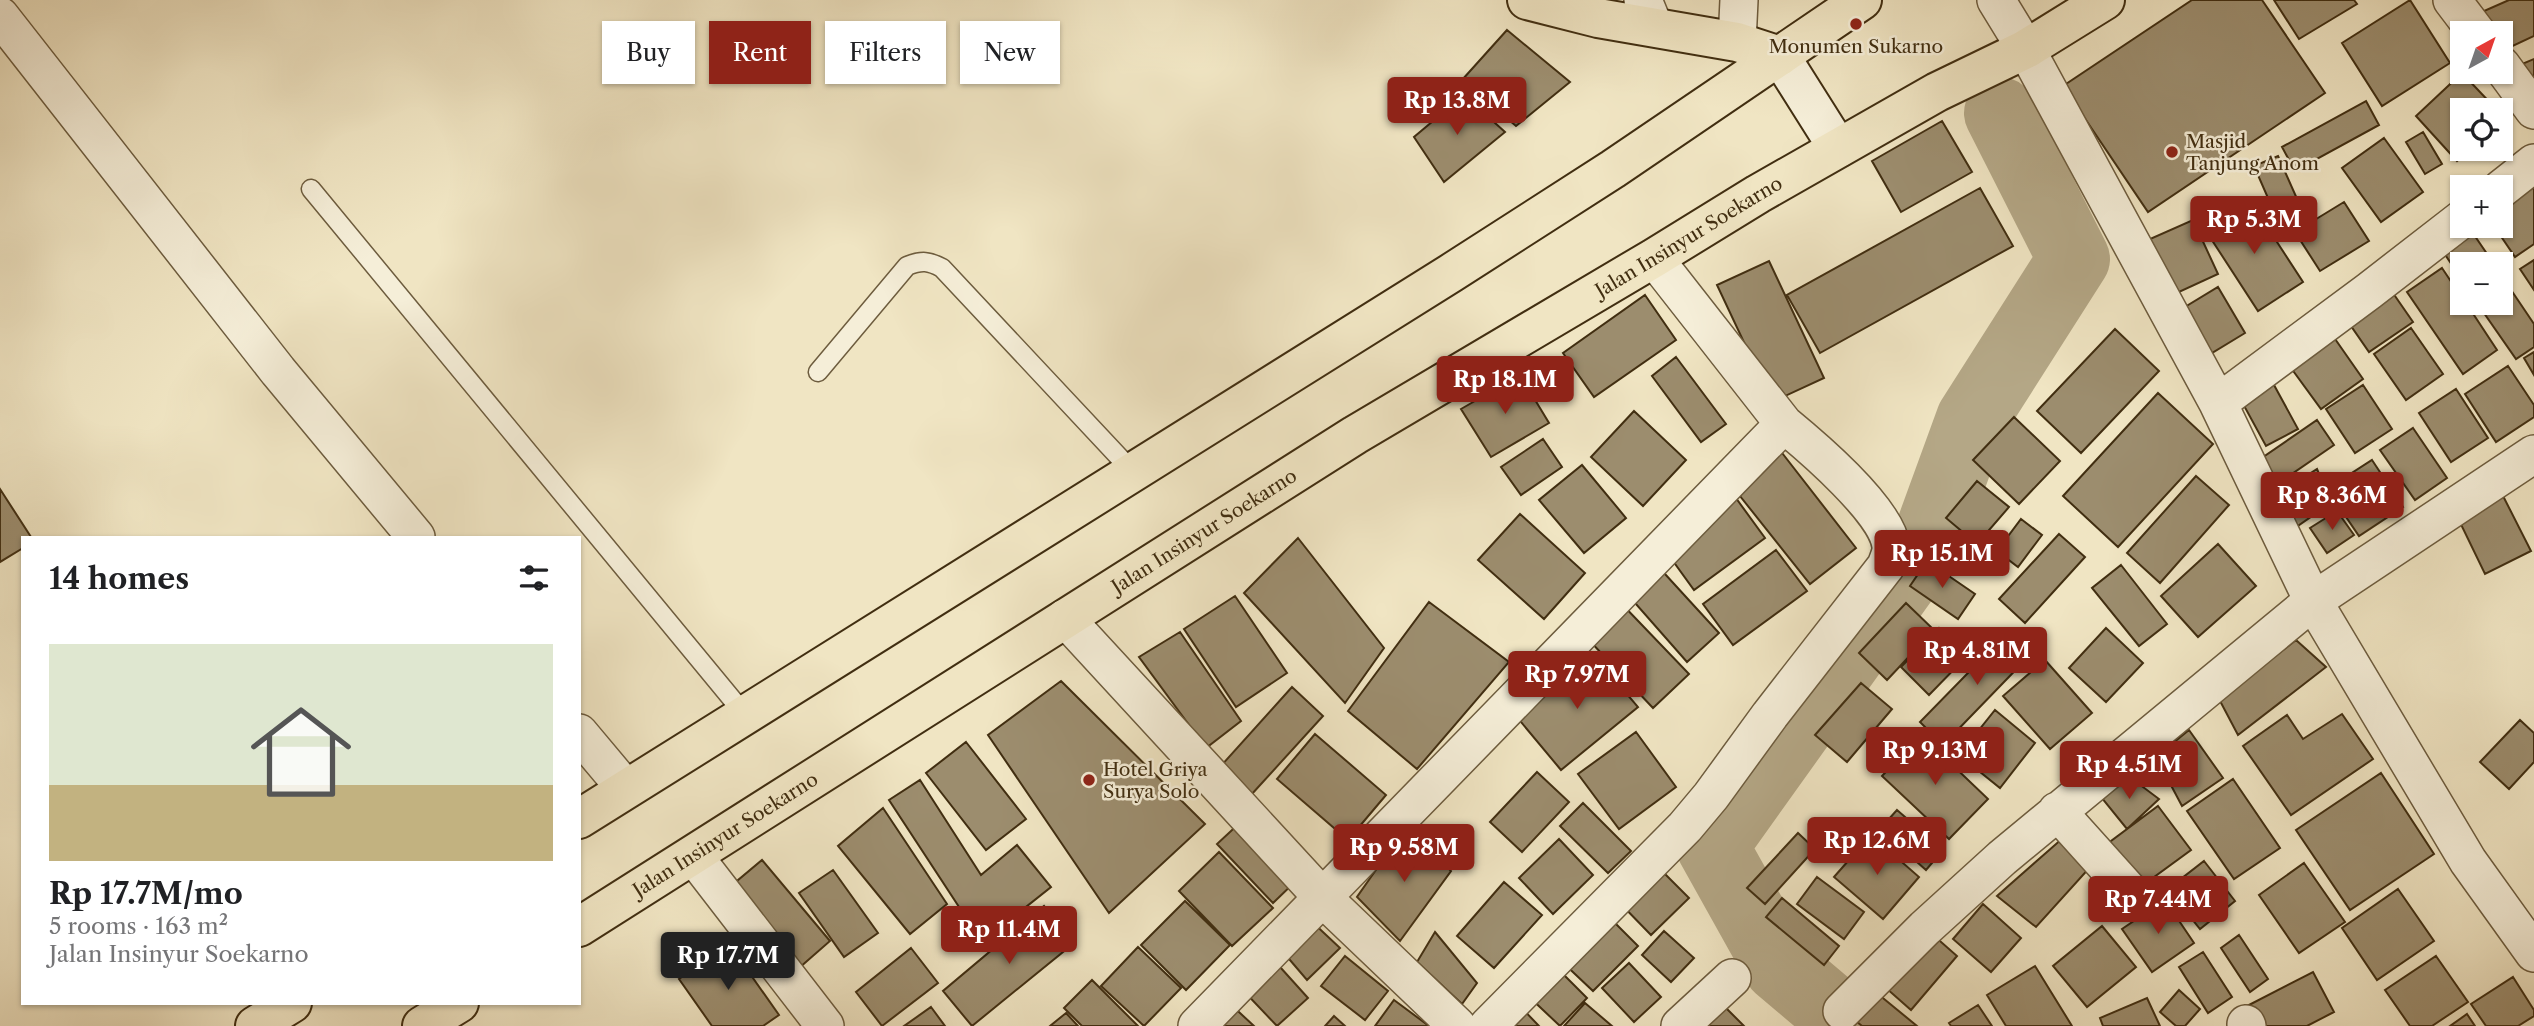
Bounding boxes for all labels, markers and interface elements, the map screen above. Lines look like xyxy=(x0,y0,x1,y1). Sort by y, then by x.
marker: Monumen Sukarno xyxy=(1848,16,1864,32)
chip: Buy xyxy=(602,21,695,84)
chip: Rent xyxy=(709,21,811,84)
chip: Filters xyxy=(825,21,946,84)
chip: New xyxy=(960,21,1060,84)
north arrow xyxy=(2450,21,2513,84)
map controls xyxy=(2450,21,2513,315)
place label: Monumen Sukarno xyxy=(1769,35,1943,58)
pin: Rp 13.8M xyxy=(1385,78,1529,137)
text: Rp 13.8M xyxy=(1403,86,1511,114)
button: locate xyxy=(2450,98,2513,161)
place label: Masjid Tanjung Anom xyxy=(2186,130,2319,175)
marker: Masjid Tanjung Anom xyxy=(2164,144,2180,160)
street label: Jalan Insinyur Soekarno xyxy=(1588,171,1786,303)
button: + xyxy=(2450,175,2513,238)
pin: Rp 5.3M xyxy=(2189,196,2319,256)
text: Rp 5.3M xyxy=(2206,205,2302,233)
button: − xyxy=(2450,252,2513,315)
pin: Rp 18.1M xyxy=(1433,356,1577,416)
text: Rp 18.1M xyxy=(1453,365,1557,393)
street label: Jalan Insinyur Soekarno xyxy=(1105,464,1301,600)
pin: Rp 8.36M xyxy=(2260,472,2404,532)
text: Rp 8.36M xyxy=(2277,481,2387,509)
pin: Rp 15.1M xyxy=(1870,530,2014,590)
text: Rp 15.1M xyxy=(1890,539,1994,567)
icon: filters xyxy=(515,559,553,597)
text: 14 homes xyxy=(49,560,189,597)
pin: Rp 4.81M xyxy=(1905,628,2049,687)
text: Rp 4.81M xyxy=(1923,636,2031,664)
pin: Rp 7.97M xyxy=(1505,652,1649,711)
text: Rp 7.97M xyxy=(1524,660,1630,688)
icon: home xyxy=(238,689,364,815)
pin: Rp 9.13M xyxy=(1863,728,2007,787)
text: Rp 9.13M xyxy=(1882,736,1988,764)
pin: Rp 4.51M xyxy=(2057,742,2201,801)
text: Rp 4.51M xyxy=(2076,750,2182,778)
place label: Hotel Griya Surya Solo xyxy=(1103,758,1208,803)
street label: Jalan Insinyur Soekarno xyxy=(626,767,822,903)
marker: Hotel Griya Surya Solo xyxy=(1081,772,1097,788)
pin: Rp 12.6M xyxy=(1805,818,1949,877)
pin: Rp 9.58M xyxy=(1332,824,1476,884)
text: Rp 12.6M xyxy=(1823,826,1931,854)
text: Rp 9.58M xyxy=(1349,833,1459,861)
text: Rp 17.7M/mo xyxy=(49,875,243,912)
pin: Rp 7.44M xyxy=(2086,876,2230,936)
text: Rp 7.44M xyxy=(2104,885,2212,913)
pin: Rp 11.4M xyxy=(937,906,1081,966)
text: 5 rooms · 163 m² xyxy=(49,912,228,940)
text: Rp 11.4M xyxy=(957,915,1061,943)
pin: Rp 17.7M xyxy=(656,932,800,992)
text: Jalan Insinyur Soekarno xyxy=(49,940,309,968)
text: Rp 17.7M xyxy=(677,941,779,969)

